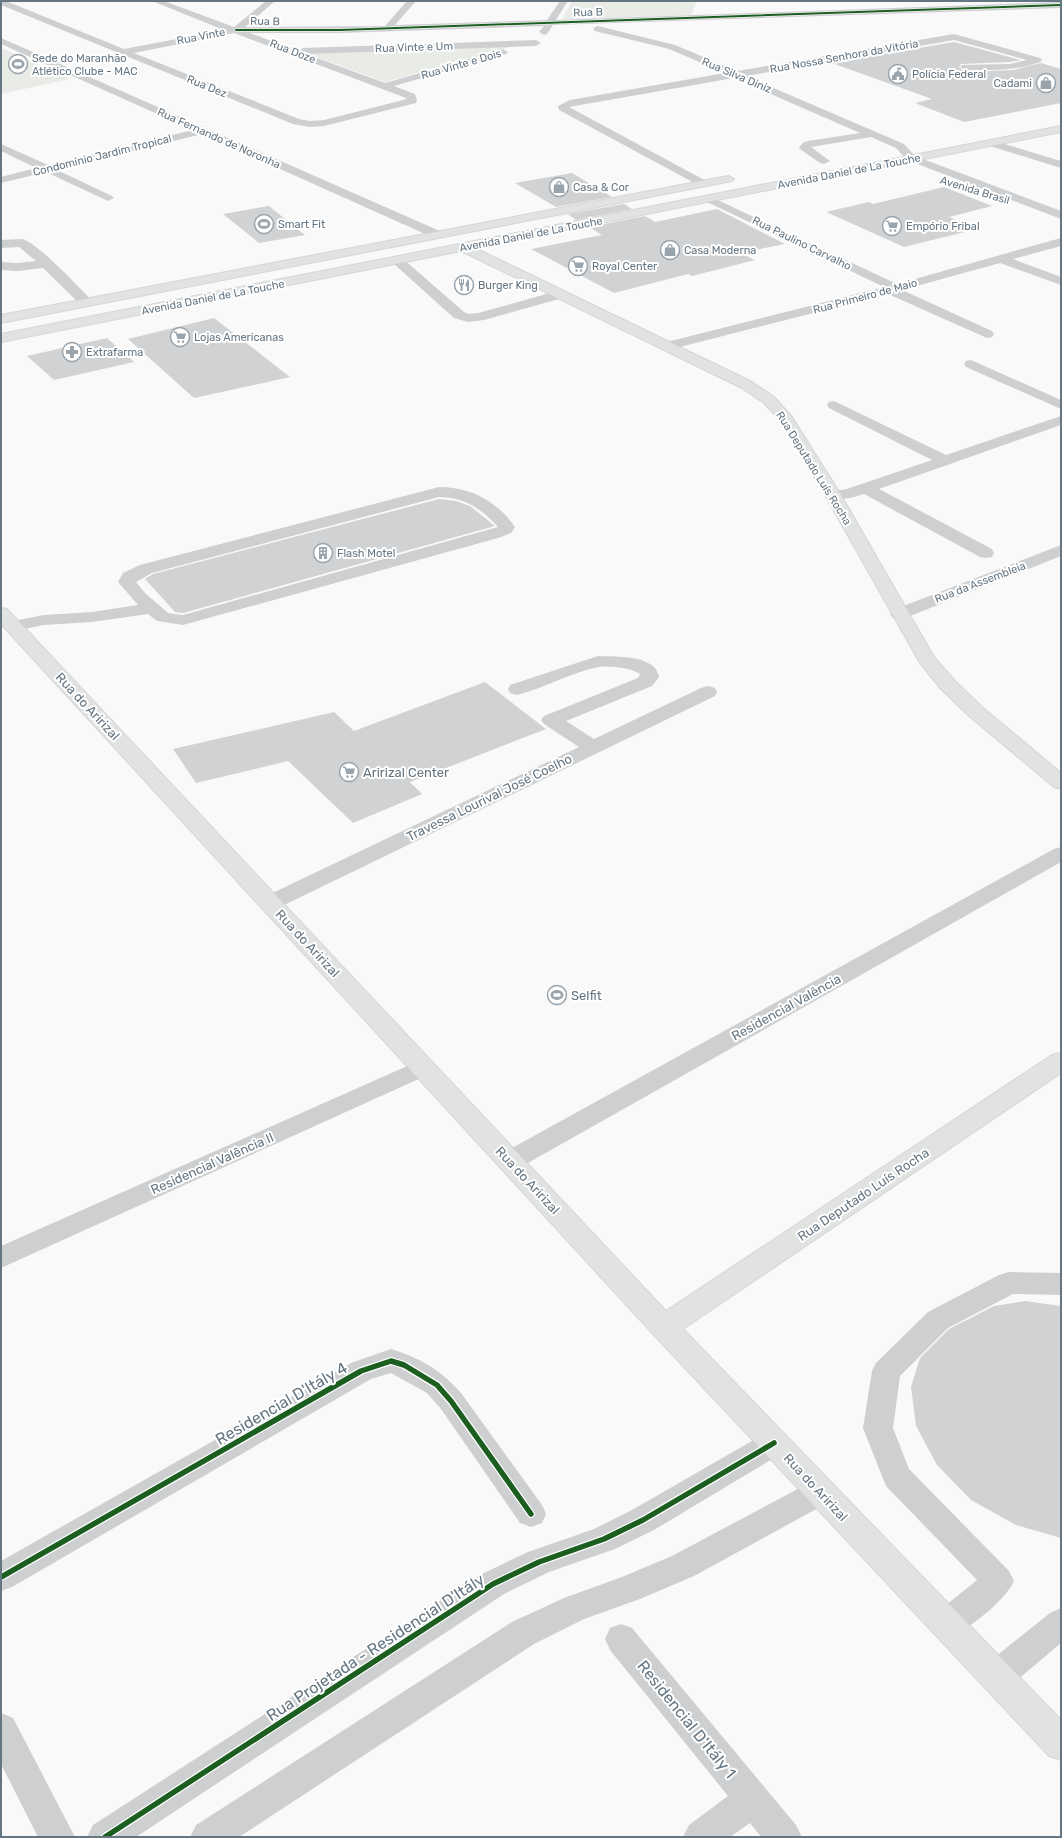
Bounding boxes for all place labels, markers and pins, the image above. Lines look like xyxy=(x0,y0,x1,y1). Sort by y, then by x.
place label: Sede do Maranhão Atlético Clube - MAC xyxy=(32,52,138,78)
sports icon: Sede do Maranhão Atlético Clube - MAC xyxy=(7,53,29,75)
public building icon: Polícia Federal xyxy=(887,63,909,85)
place label: Polícia Federal xyxy=(912,68,986,81)
shop icon: Cadami xyxy=(1035,72,1057,94)
place label: Cadami xyxy=(994,77,1032,90)
shop icon: Casa & Cor xyxy=(548,176,570,198)
place label: Casa & Cor xyxy=(573,181,630,194)
sports icon: Smart Fit xyxy=(253,213,275,235)
supermarket icon: Empório Fribal xyxy=(881,215,903,237)
place label: Smart Fit xyxy=(278,218,326,231)
place label: Empório Fribal xyxy=(906,220,980,233)
shop icon: Casa Moderna xyxy=(659,239,681,261)
place label: Casa Moderna xyxy=(684,244,756,257)
supermarket icon: Royal Center xyxy=(567,255,589,277)
place label: Royal Center xyxy=(592,260,658,273)
restaurant icon: Burger King xyxy=(453,274,475,296)
place label: Burger King xyxy=(478,279,538,292)
supermarket icon: Lojas Americanas xyxy=(169,326,191,348)
place label: Lojas Americanas xyxy=(194,331,284,344)
pharmacy icon: Extrafarma xyxy=(61,341,83,363)
place label: Extrafarma xyxy=(86,346,143,359)
building icon: Flash Motel xyxy=(312,542,334,564)
place label: Flash Motel xyxy=(337,547,395,560)
supermarket icon: Aririzal Center xyxy=(338,761,360,783)
place label: Aririzal Center xyxy=(363,765,449,780)
sports icon: Selfit xyxy=(546,984,568,1006)
place label: Selfit xyxy=(571,988,602,1003)

